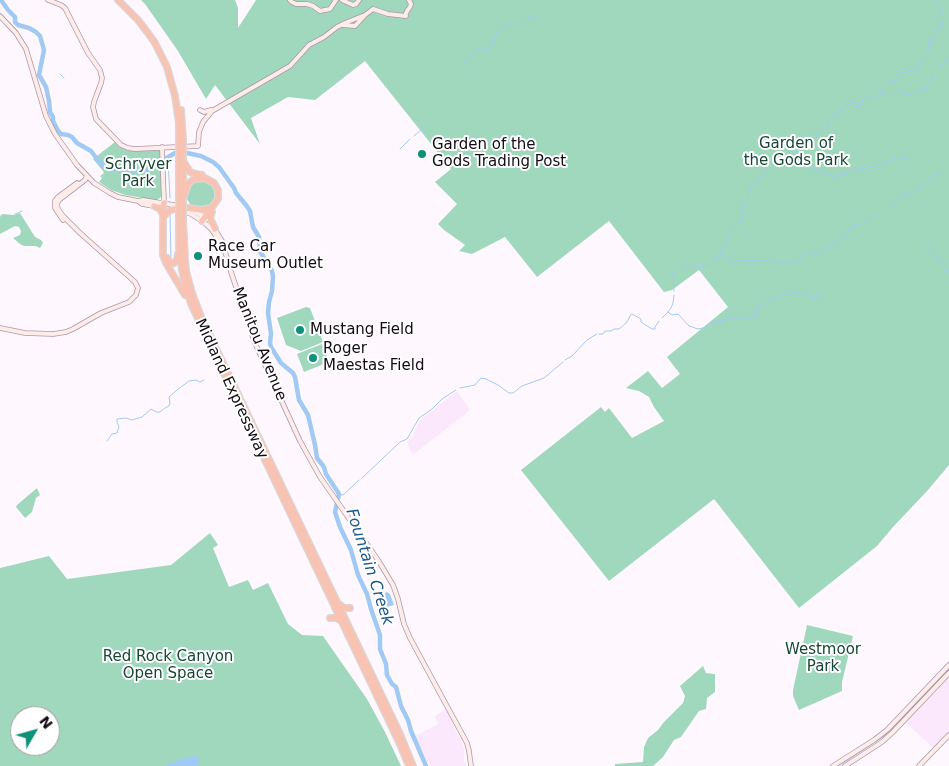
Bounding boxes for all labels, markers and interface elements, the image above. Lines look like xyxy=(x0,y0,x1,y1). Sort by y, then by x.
park label: Garden of the Gods Park xyxy=(744,135,848,170)
place label: Garden of the Gods Trading Post xyxy=(432,136,566,171)
marker: Garden of the Gods Trading Post xyxy=(416,148,428,160)
park label: Schryver Park xyxy=(105,156,171,191)
place label: Race Car Museum Outlet xyxy=(208,238,323,273)
marker: Race Car Museum Outlet xyxy=(192,250,204,262)
street label: Manitou Avenue xyxy=(228,285,290,403)
street label: Midland Expressway xyxy=(191,316,271,462)
place label: Mustang Field xyxy=(310,321,414,339)
marker: Mustang Field xyxy=(294,324,306,336)
place label: Roger Maestas Field xyxy=(323,340,424,375)
marker: Roger Maestas Field xyxy=(307,352,319,364)
water label: Fountain Creek xyxy=(341,506,397,628)
park label: Westmoor Park xyxy=(785,641,861,676)
park label: Red Rock Canyon Open Space xyxy=(103,648,233,683)
north arrow xyxy=(10,706,60,756)
text: N xyxy=(36,713,56,732)

